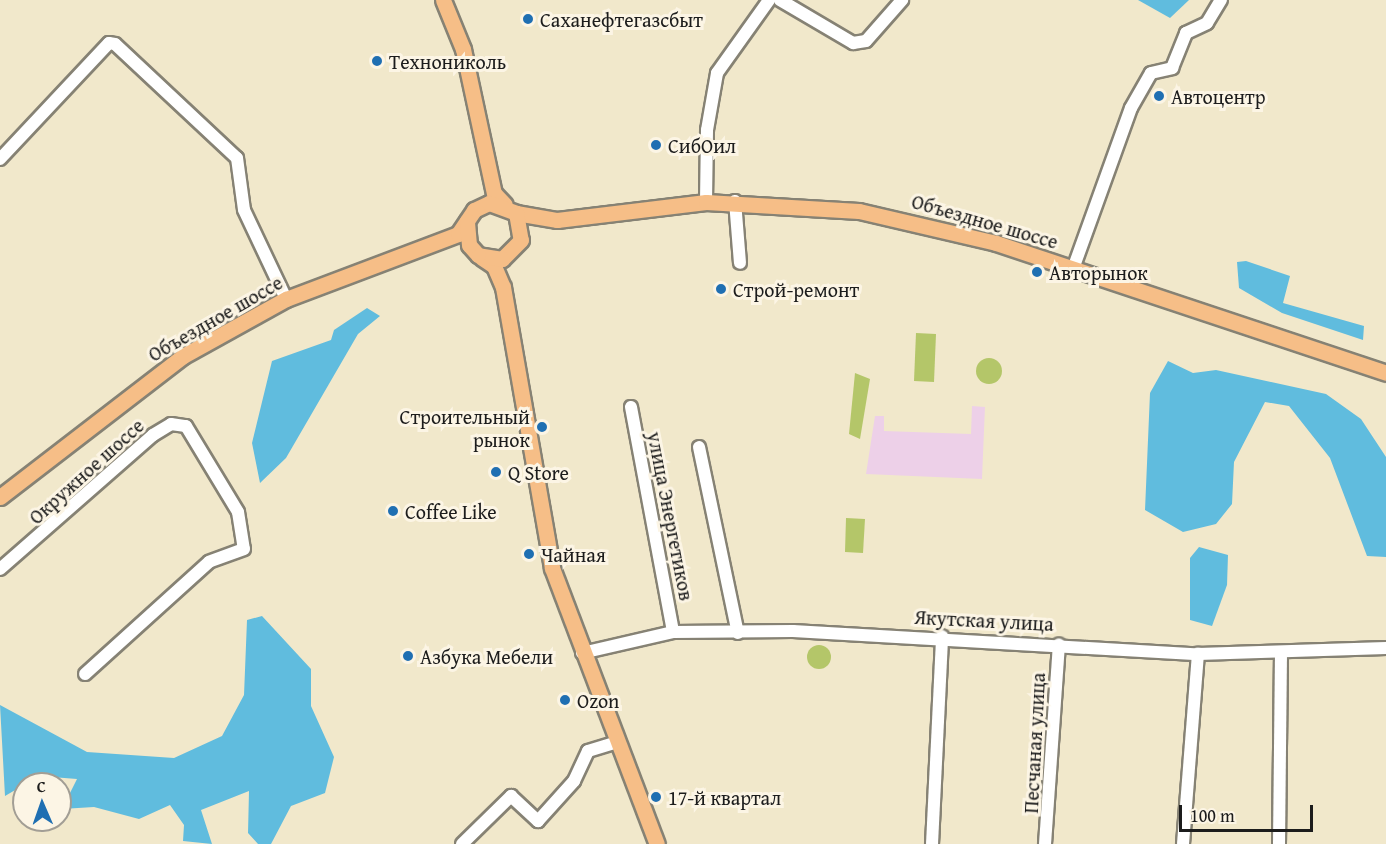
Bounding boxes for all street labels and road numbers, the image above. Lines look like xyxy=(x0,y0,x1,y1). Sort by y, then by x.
street label: Объездное шоссе xyxy=(909,189,1061,253)
street label: Объездное шоссе xyxy=(144,270,286,366)
street label: Окружное шоссе xyxy=(24,413,148,529)
street label: улица Энергетиков xyxy=(643,430,699,602)
street label: Якутская улица xyxy=(914,604,1054,636)
street label: Песчаная улица xyxy=(1018,672,1050,814)

